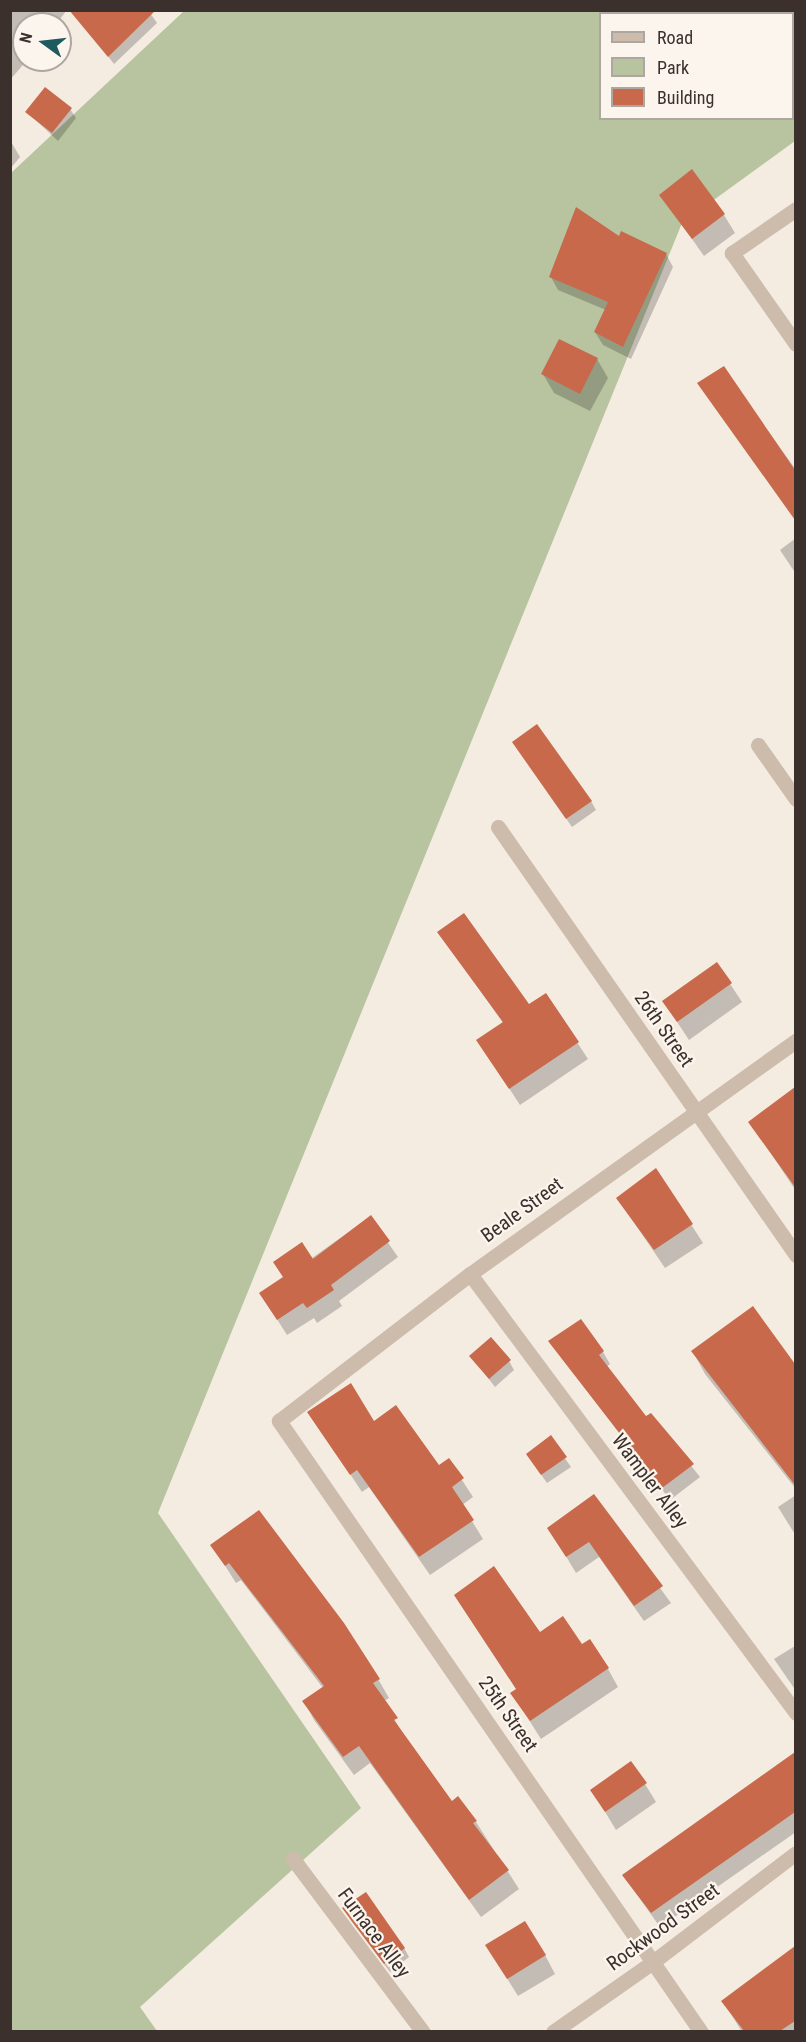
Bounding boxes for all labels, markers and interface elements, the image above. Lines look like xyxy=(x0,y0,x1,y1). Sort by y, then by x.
north arrow xyxy=(12,12,72,72)
legend xyxy=(599,12,794,120)
text: Road xyxy=(657,27,693,48)
text: N xyxy=(16,31,37,45)
text: Park xyxy=(657,57,689,78)
text: Building xyxy=(657,87,714,108)
street label: 26th Street xyxy=(629,987,699,1071)
street label: Beale Street xyxy=(476,1172,568,1248)
street label: Wampler Alley xyxy=(607,1429,693,1533)
street label: 25th Street xyxy=(473,1672,543,1756)
street label: Rockwood Street xyxy=(602,1878,724,1976)
street label: Furnace Alley xyxy=(333,1883,415,1983)

